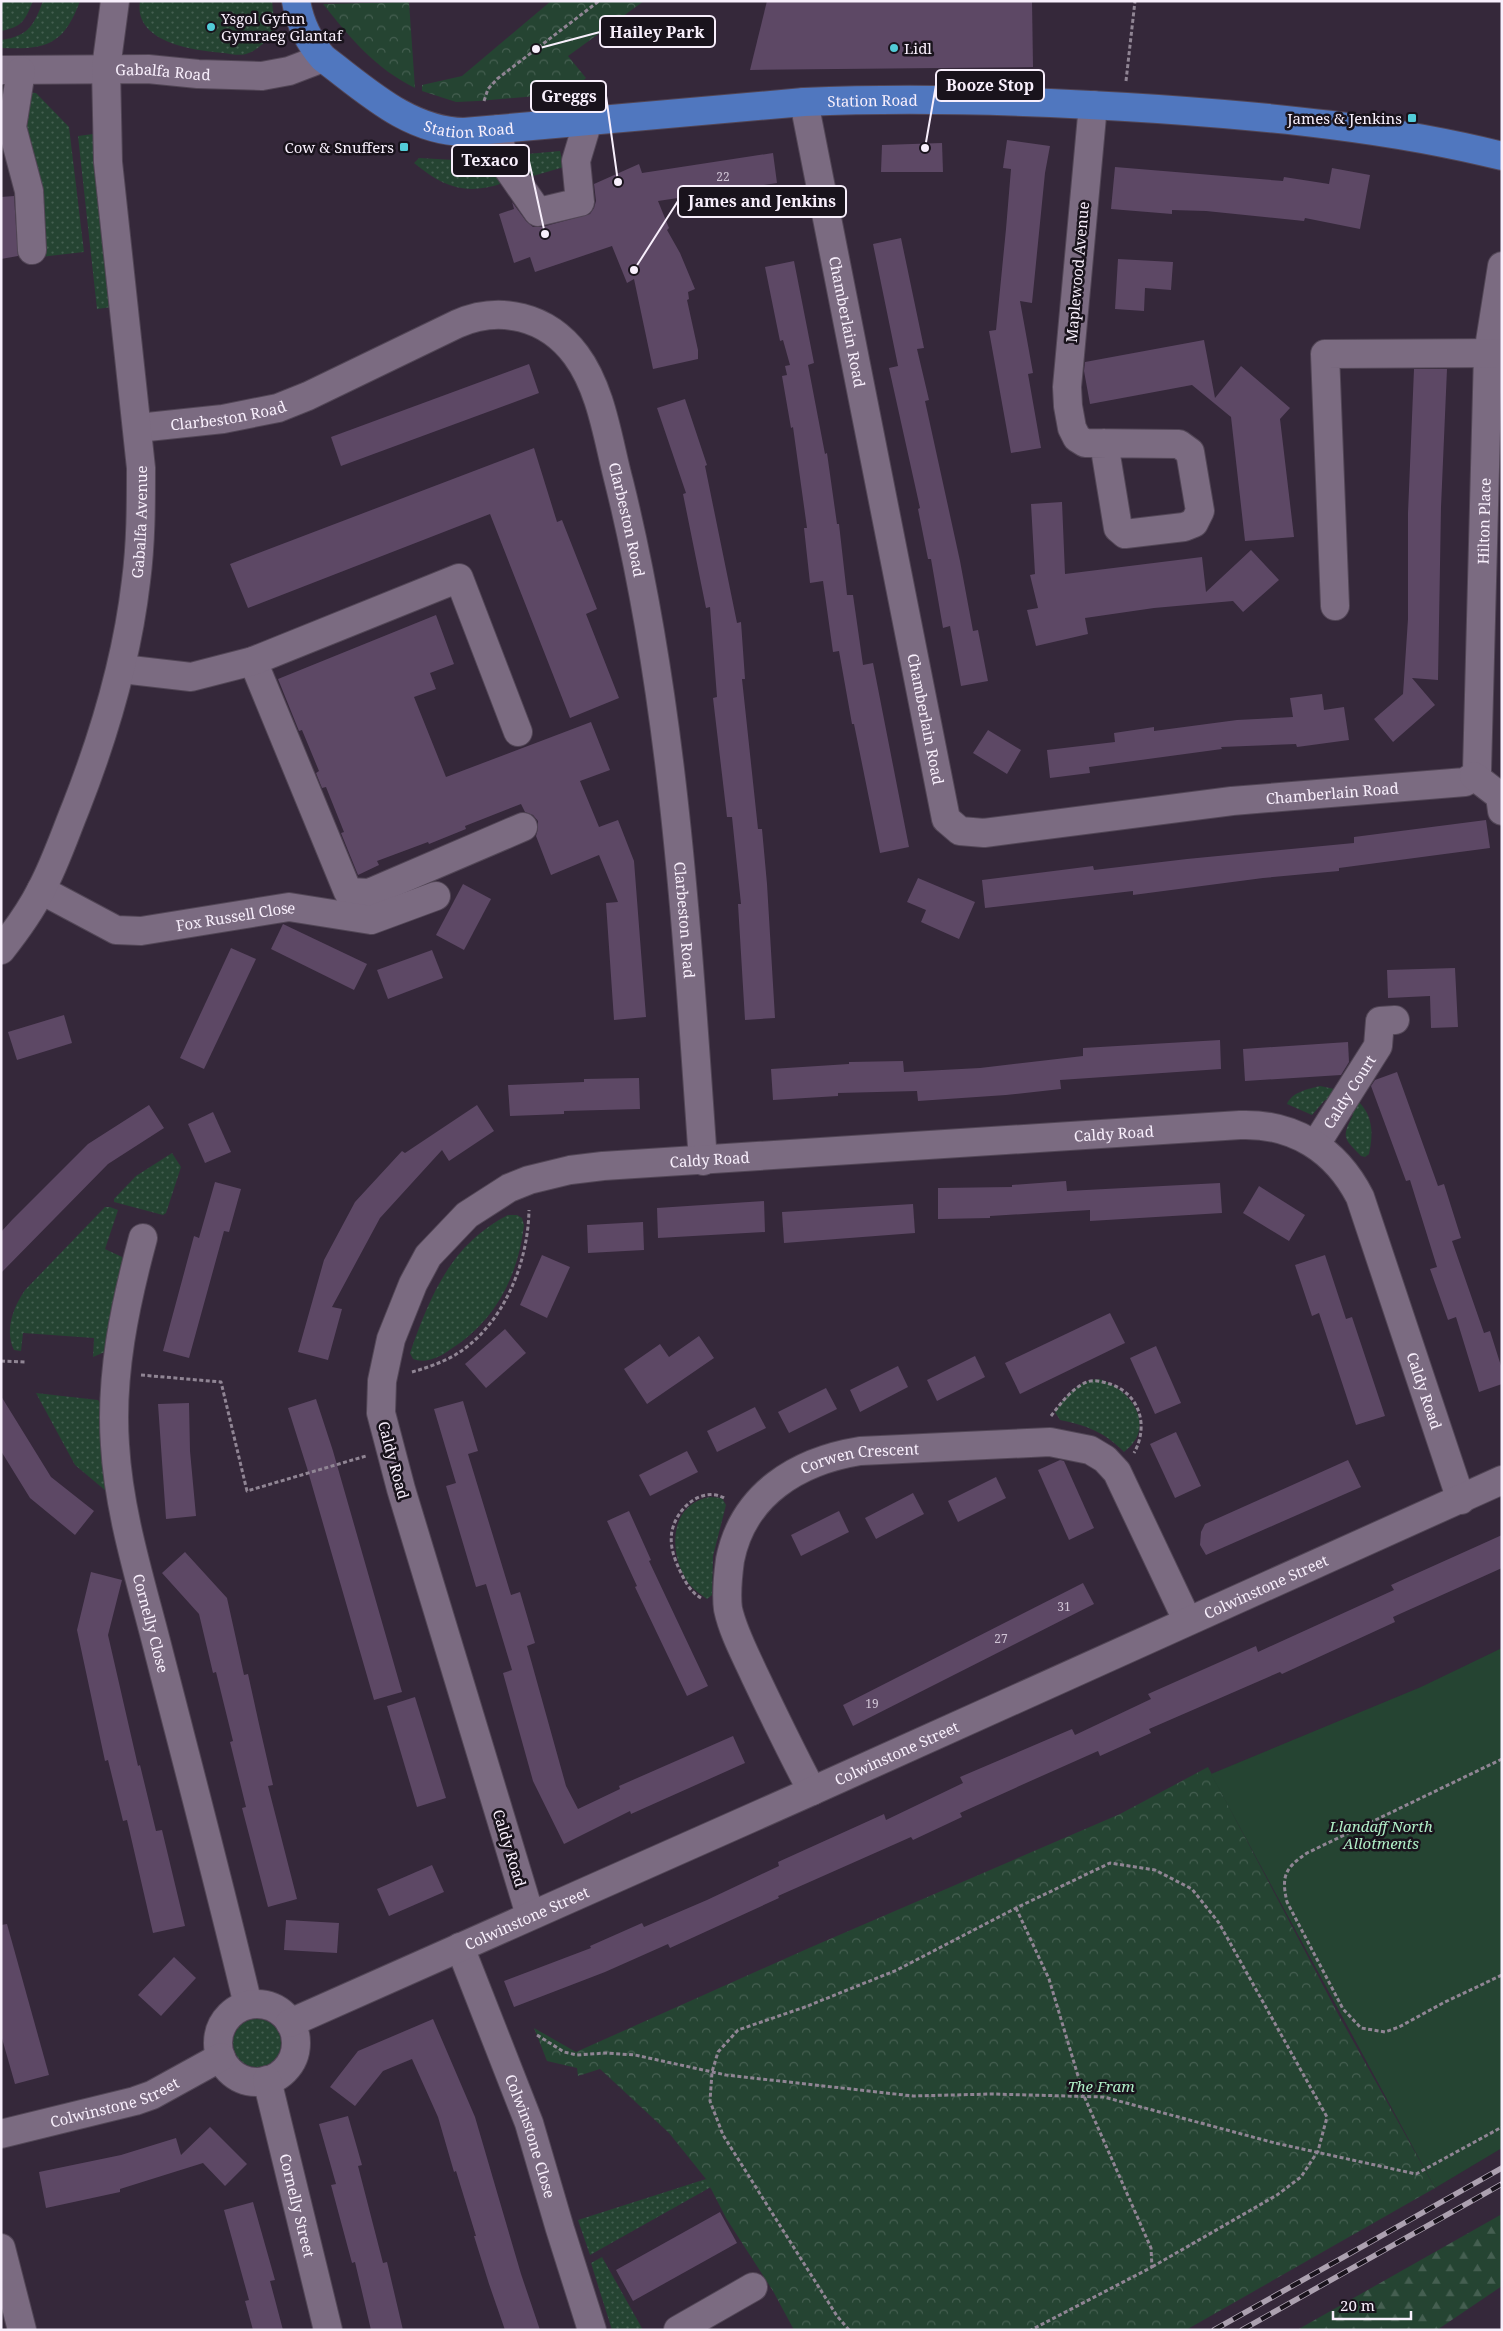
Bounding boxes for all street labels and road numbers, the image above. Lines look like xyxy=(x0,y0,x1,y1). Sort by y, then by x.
street label: Gabalfa Road xyxy=(115,59,211,84)
street label: Station Road xyxy=(827,90,918,111)
street label: Station Road xyxy=(421,115,515,142)
street label: Maplewood Avenue xyxy=(1061,201,1093,343)
street label: Chamberlain Road xyxy=(825,254,870,389)
street label: Clarbeston Road xyxy=(169,396,289,435)
street label: Clarbeston Road xyxy=(605,460,650,579)
street label: Gabalfa Avenue xyxy=(126,465,151,580)
street label: Hilton Place xyxy=(1472,478,1495,565)
street label: Chamberlain Road xyxy=(903,652,949,786)
street label: Chamberlain Road xyxy=(1265,777,1399,808)
street label: Clarbeston Road xyxy=(670,861,700,979)
street label: Fox Russell Close xyxy=(174,897,297,935)
street label: Caldy Court xyxy=(1318,1051,1380,1132)
street label: Caldy Road xyxy=(1073,1121,1154,1146)
street label: Caldy Road xyxy=(669,1147,750,1172)
street label: Caldy Road xyxy=(1402,1350,1447,1432)
street label: Caldy Road xyxy=(374,1419,414,1501)
street label: Corwen Crescent xyxy=(797,1438,920,1478)
street label: Colwinstone Street xyxy=(1201,1550,1331,1623)
street label: Cornelly Close xyxy=(129,1572,174,1675)
street label: Colwinstone Street xyxy=(831,1716,962,1790)
street label: Caldy Road xyxy=(489,1807,531,1889)
street label: Colwinstone Street xyxy=(461,1881,592,1954)
street label: Colwinstone Close xyxy=(501,2071,560,2200)
street label: Colwinstone Street xyxy=(48,2072,182,2132)
street label: Cornelly Street xyxy=(275,2151,320,2259)

